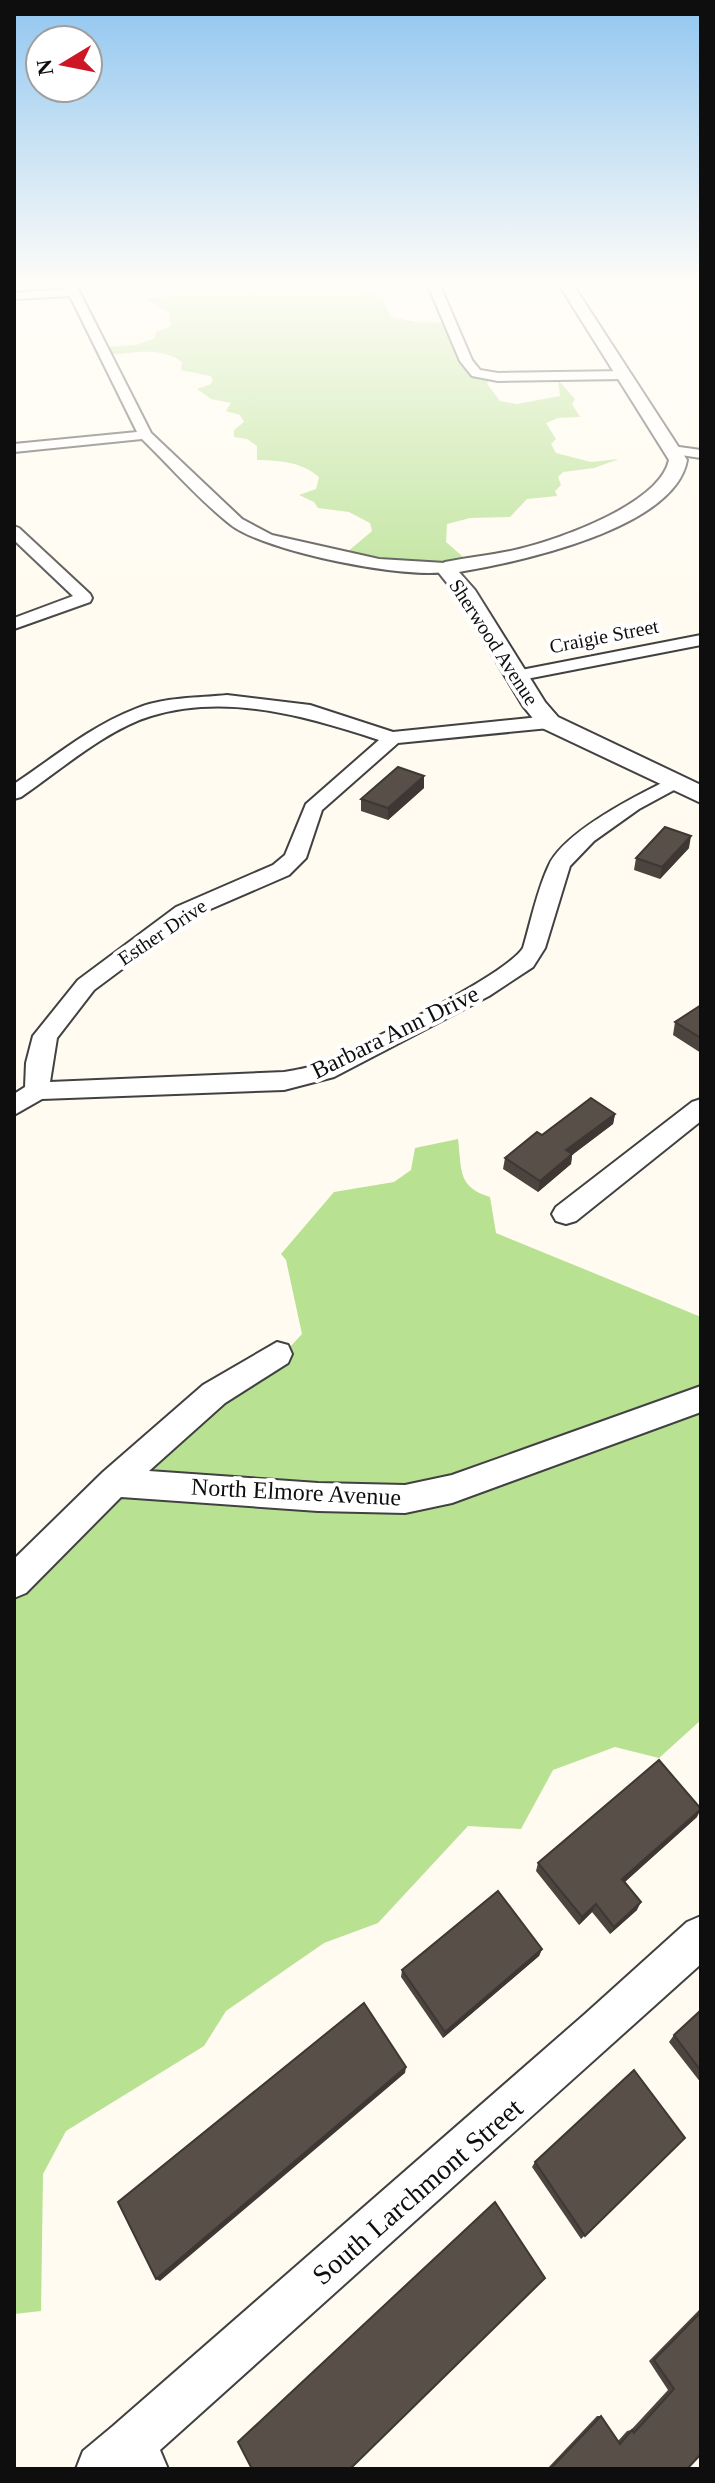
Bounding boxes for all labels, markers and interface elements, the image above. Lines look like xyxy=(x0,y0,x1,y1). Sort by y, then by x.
north arrow xyxy=(24,24,104,104)
text: N xyxy=(31,57,58,77)
street label: Sherwood Avenue xyxy=(445,575,543,709)
street label: Craigie Street xyxy=(548,615,661,658)
street label: Esther Drive xyxy=(114,894,210,970)
street label: Barbara Ann Drive xyxy=(307,980,483,1084)
street label: North Elmore Avenue xyxy=(190,1474,402,1510)
street label: South Larchmont Street xyxy=(306,2092,529,2291)

